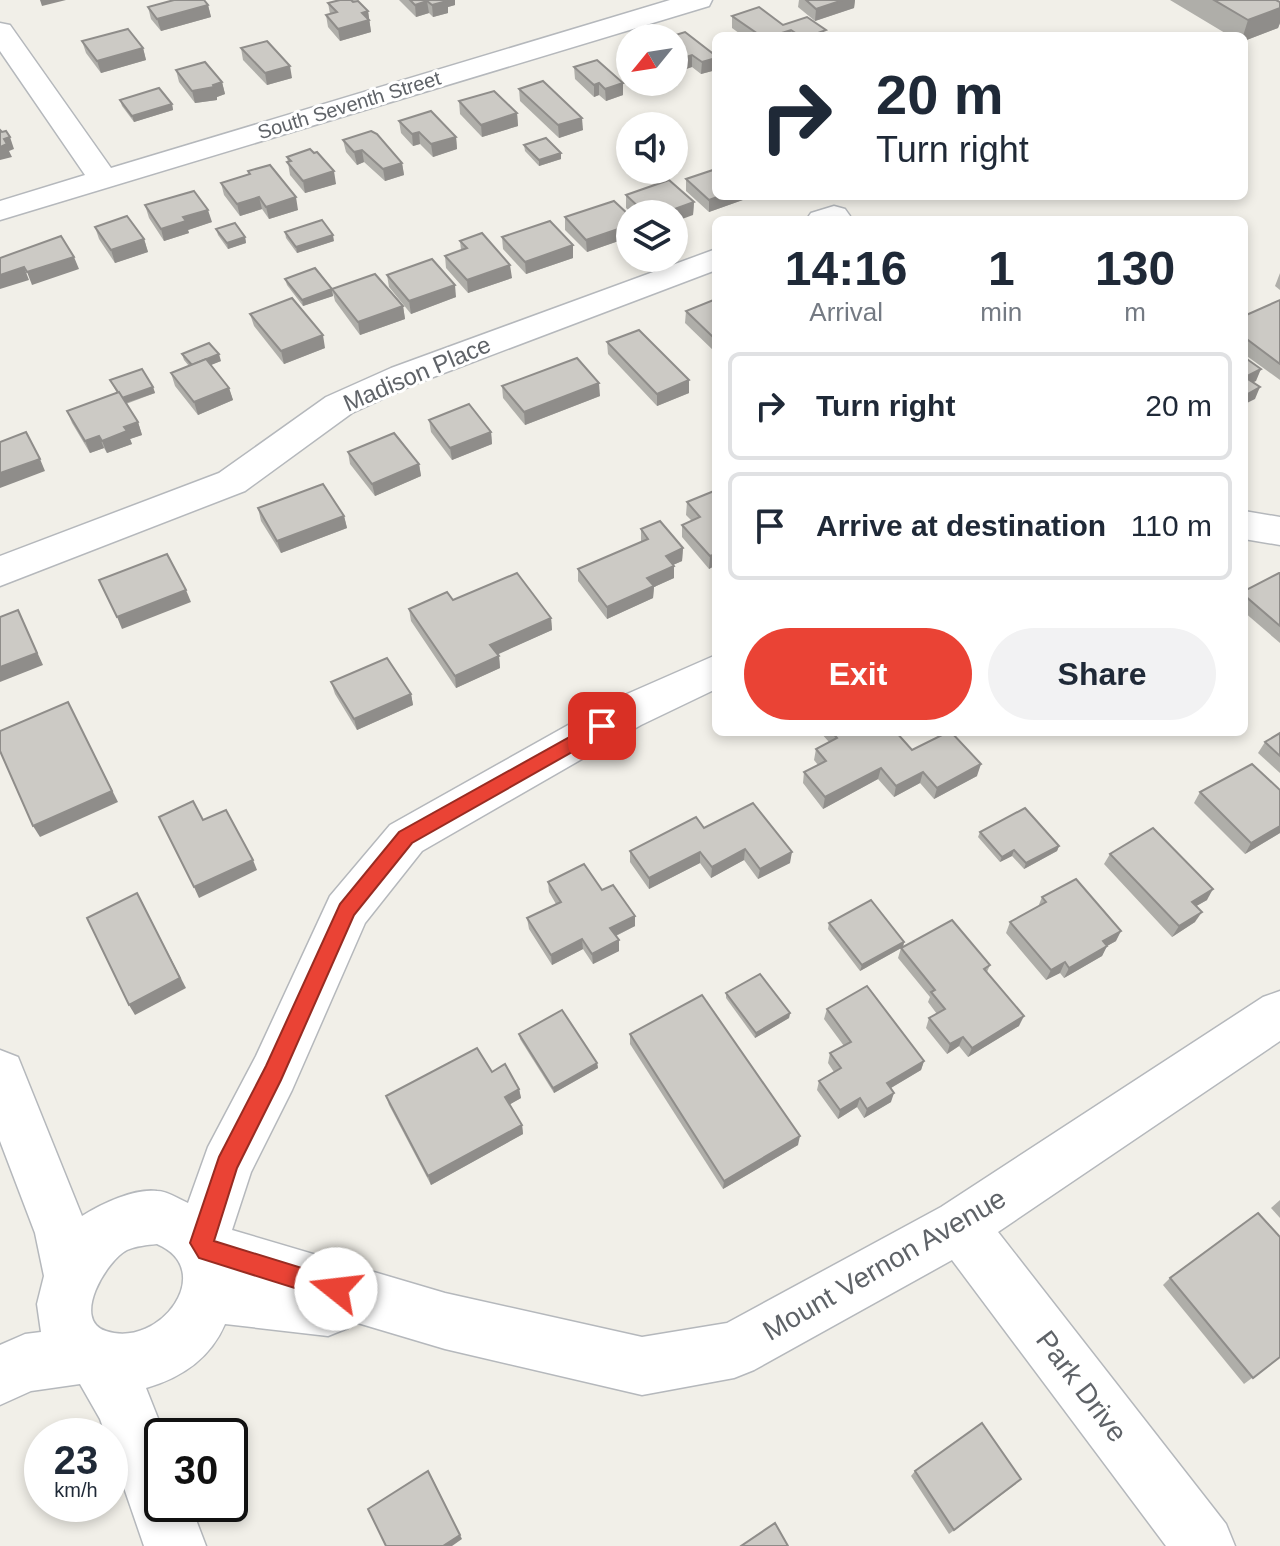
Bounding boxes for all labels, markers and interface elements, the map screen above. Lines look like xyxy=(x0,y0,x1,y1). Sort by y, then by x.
north arrow xyxy=(616,24,688,96)
map controls xyxy=(616,24,688,272)
text: 20 m xyxy=(876,63,1004,126)
icon: right xyxy=(744,64,848,168)
street label: South Seventh Street xyxy=(255,67,444,143)
button: sound xyxy=(616,112,688,184)
text: Turn right xyxy=(876,129,1029,170)
button: layers xyxy=(616,200,688,272)
text: 14:16 xyxy=(785,242,908,295)
text: 1 xyxy=(988,242,1015,295)
text: 130 xyxy=(1095,242,1175,295)
text: Arrival xyxy=(809,297,883,327)
text: min xyxy=(980,297,1022,327)
text: m xyxy=(1124,297,1146,327)
street label: Madison Place xyxy=(339,330,495,417)
icon: right xyxy=(748,384,792,428)
text: Turn right xyxy=(816,389,955,422)
text: 20 m xyxy=(1145,389,1212,422)
icon: arrive xyxy=(748,504,792,548)
text: Arrive at destination xyxy=(816,509,1106,542)
text: 110 m xyxy=(1131,509,1212,542)
button: Exit xyxy=(744,628,972,720)
button: Share xyxy=(988,628,1216,720)
pin xyxy=(568,692,636,760)
icon: arrive xyxy=(580,704,624,748)
street label: Mount Vernon Avenue xyxy=(757,1182,1011,1347)
position arrow xyxy=(294,1247,378,1331)
street label: Park Drive xyxy=(1030,1325,1133,1448)
speed limit sign: 30 xyxy=(144,1418,248,1522)
text: 23 xyxy=(54,1438,98,1482)
text: km/h xyxy=(54,1479,98,1501)

